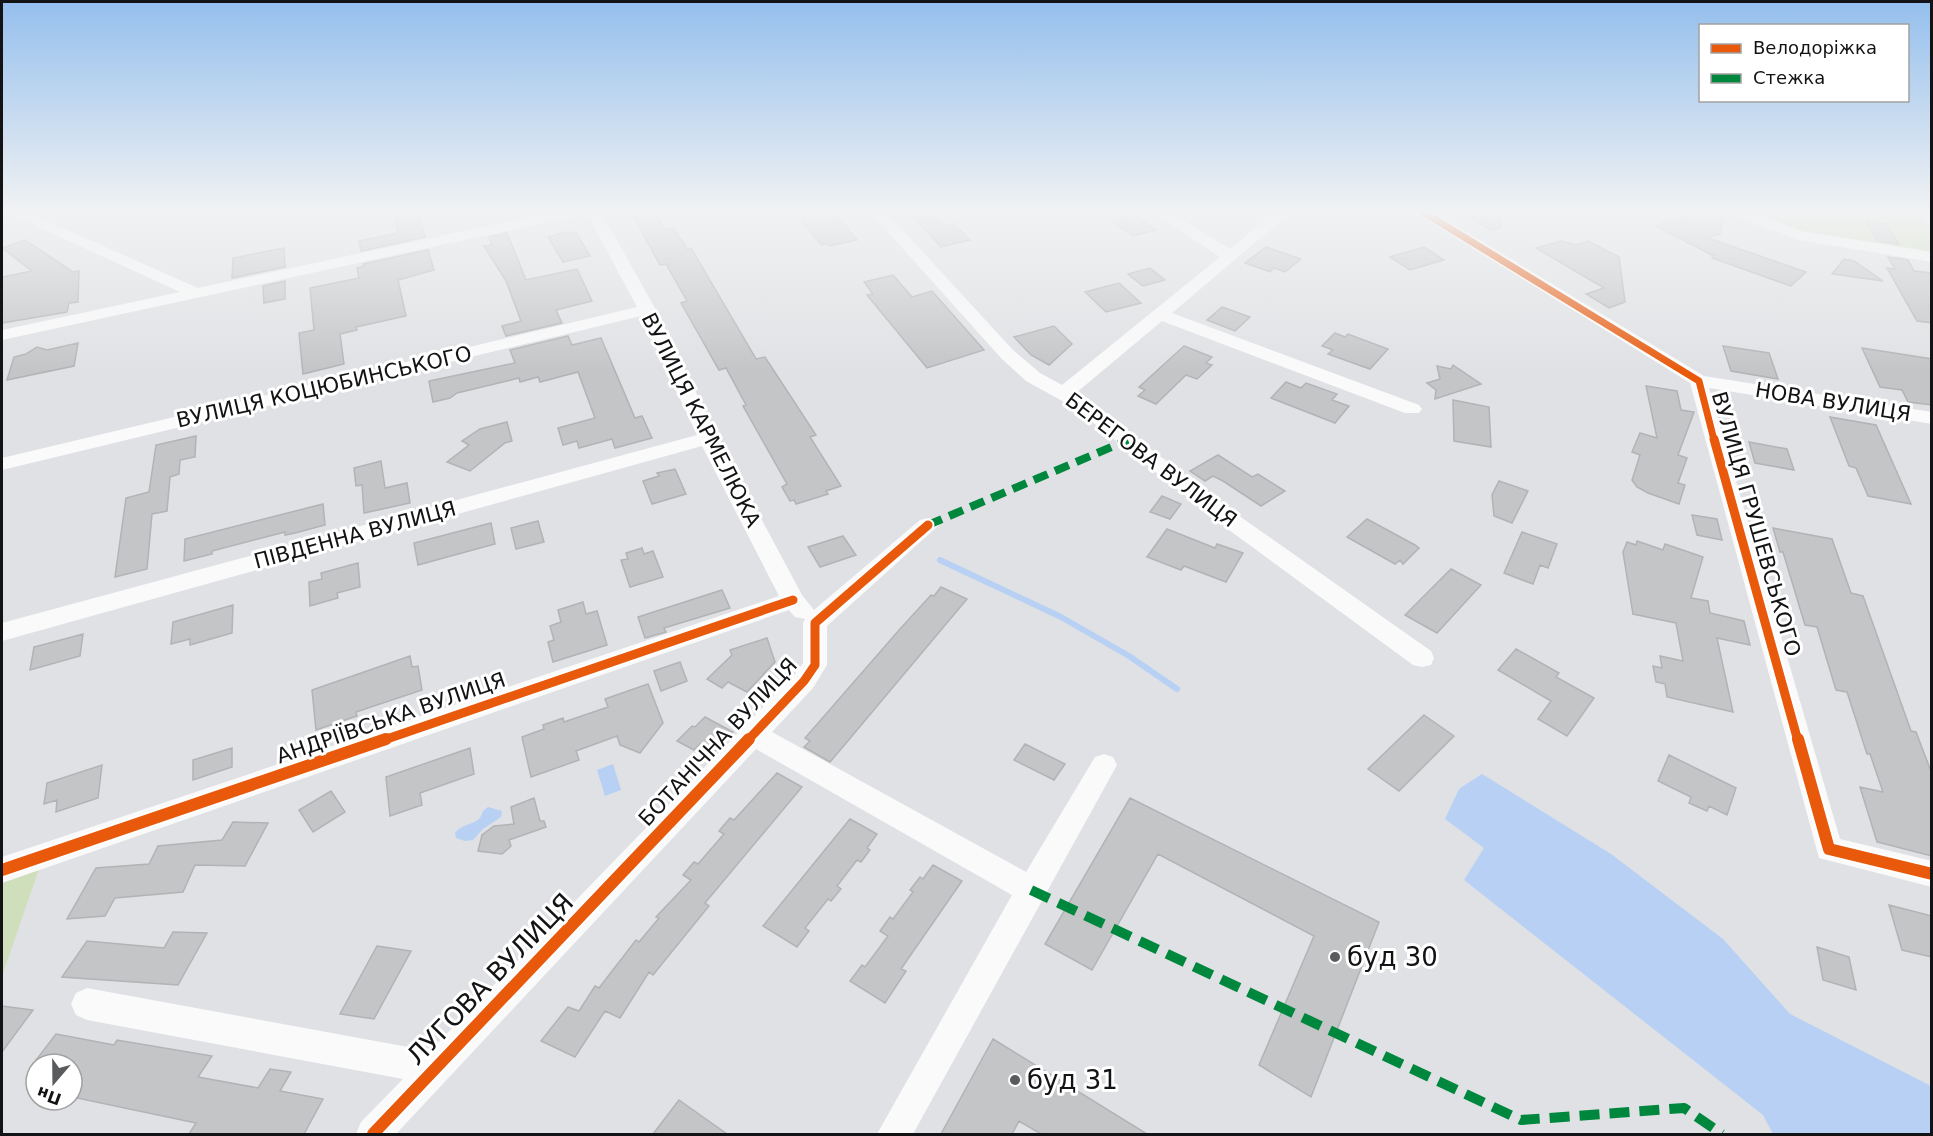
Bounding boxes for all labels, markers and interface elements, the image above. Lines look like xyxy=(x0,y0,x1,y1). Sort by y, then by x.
legend xyxy=(1699,24,1909,102)
text: Велодоріжка xyxy=(1753,37,1877,58)
text: Стежка xyxy=(1753,67,1825,88)
street label: ВУЛИЦЯ КАРМЕЛЮКА xyxy=(636,309,766,532)
street label: ВУЛИЦЯ КОЦЮБИНСЬКОГО xyxy=(174,341,474,433)
street label: НОВА ВУЛИЦЯ xyxy=(1753,378,1913,426)
street label: БЕРЕГОВА ВУЛИЦЯ xyxy=(1061,388,1241,532)
street label: ВУЛИЦЯ ГРУШЕВСЬКОГО xyxy=(1707,389,1805,659)
street label: ПІВДЕННА ВУЛИЦЯ xyxy=(251,496,459,574)
street label: БОТАНІЧНА ВУЛИЦЯ xyxy=(634,653,802,831)
street label: АНДРІЇВСЬКА ВУЛИЦЯ xyxy=(273,667,509,769)
street label: ЛУГОВА ВУЛИЦЯ xyxy=(401,887,579,1071)
place label: буд 30 xyxy=(1347,942,1438,972)
marker: буд 30 xyxy=(1328,950,1342,964)
north arrow xyxy=(24,1052,84,1112)
place label: буд 31 xyxy=(1027,1065,1118,1095)
marker: буд 31 xyxy=(1008,1073,1022,1087)
text: Пн xyxy=(34,1083,64,1109)

